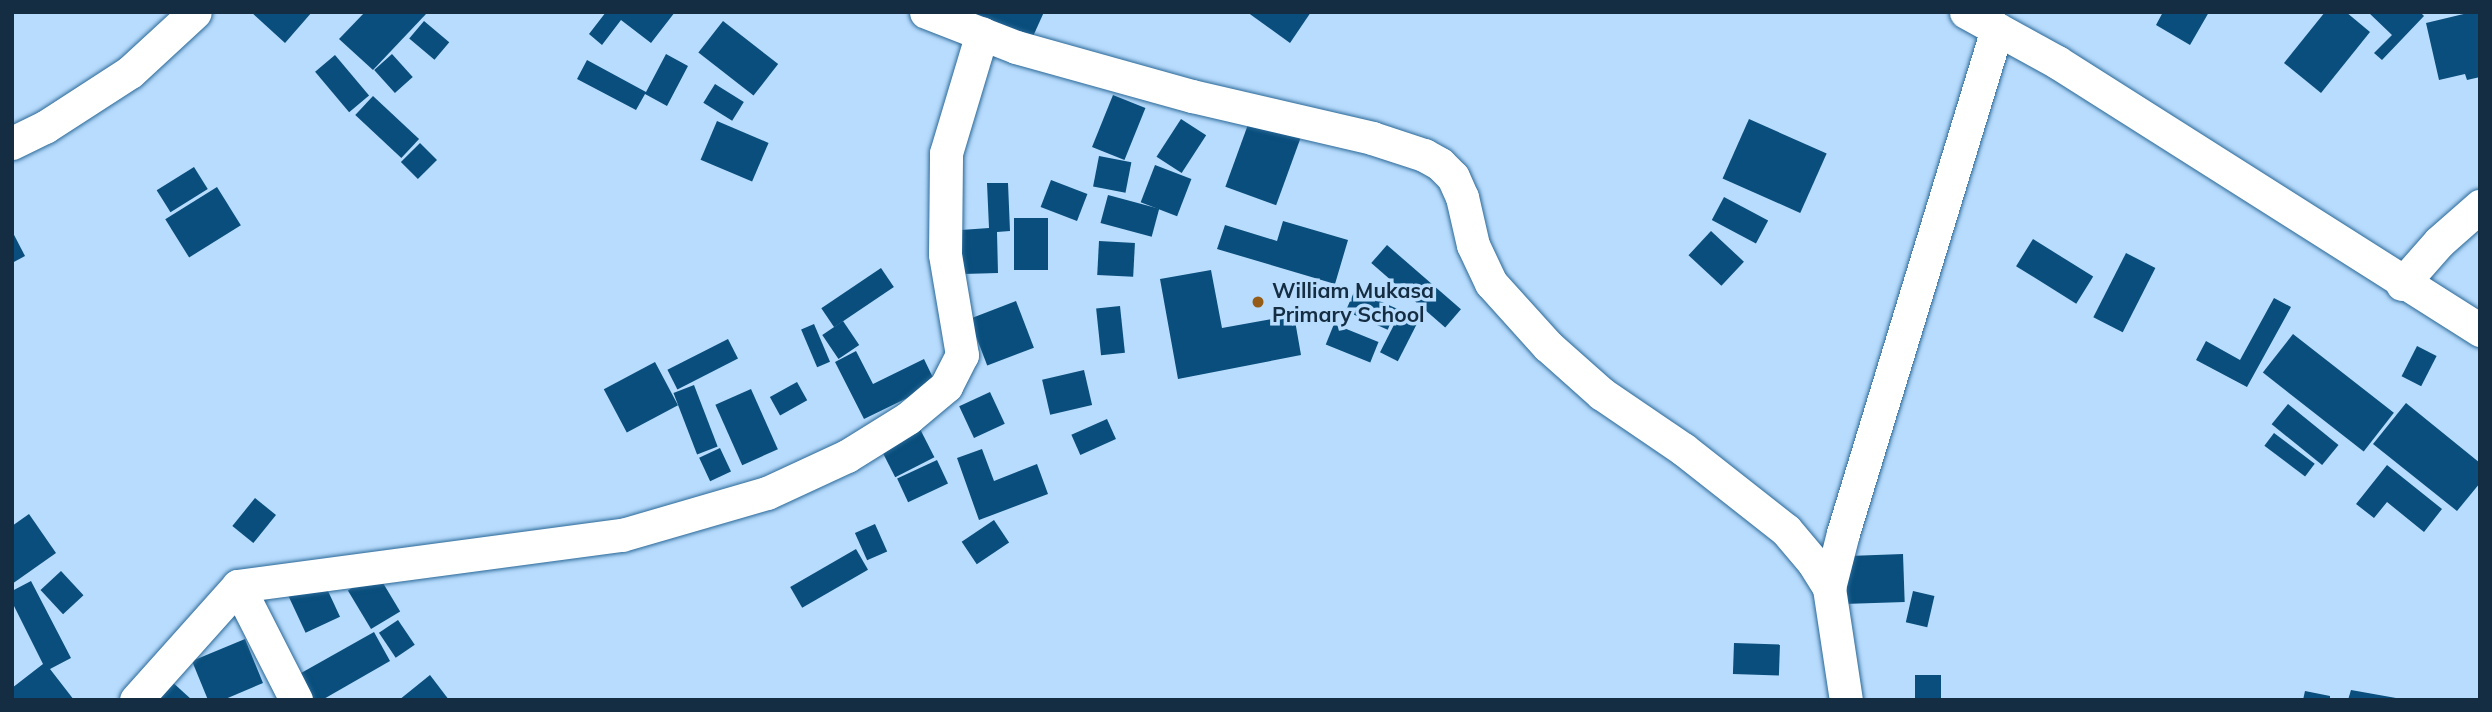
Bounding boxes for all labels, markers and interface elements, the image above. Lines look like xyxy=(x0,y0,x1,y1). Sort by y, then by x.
place label: William Mukasa Primary School xyxy=(1272,277,1434,327)
marker: William Mukasa Primary School xyxy=(1250,294,1266,310)

